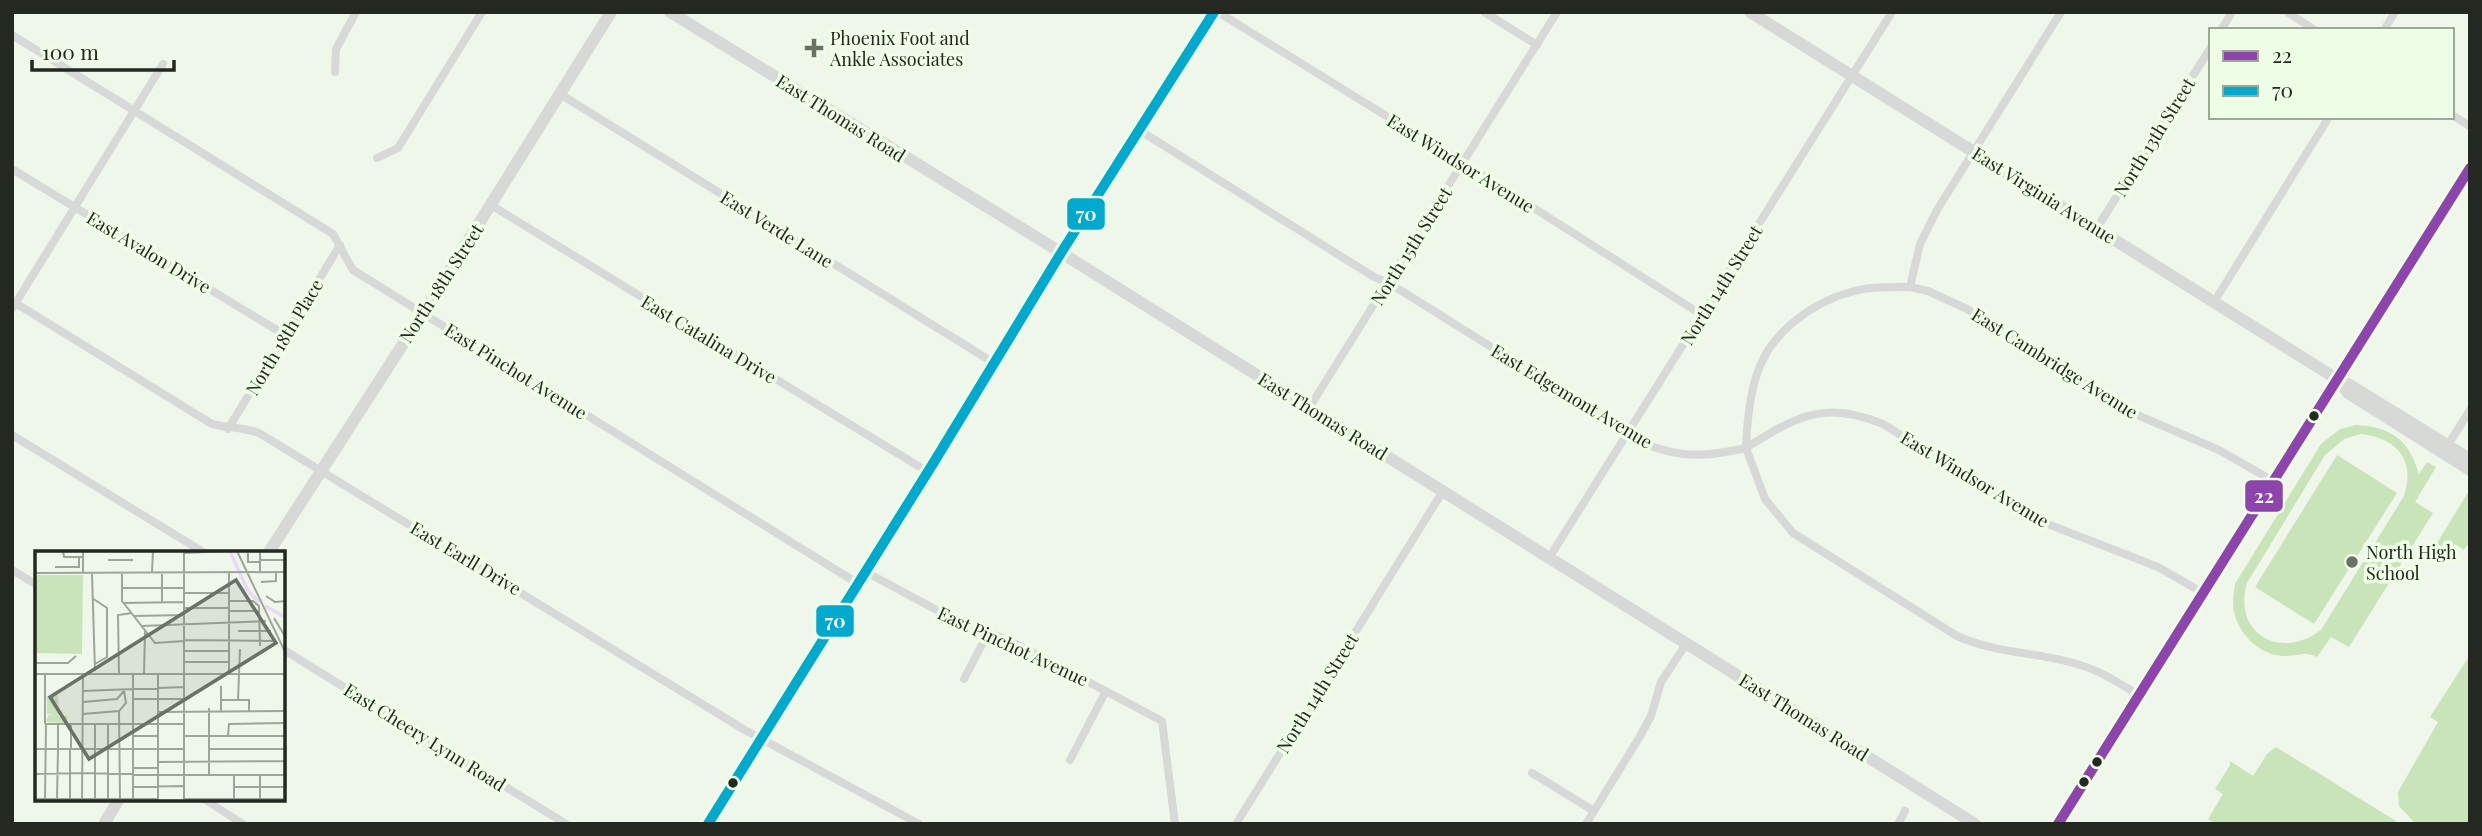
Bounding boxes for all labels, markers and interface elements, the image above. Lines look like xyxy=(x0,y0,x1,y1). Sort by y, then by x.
place label: Phoenix Foot and Ankle Associates xyxy=(829,26,970,71)
scale bar xyxy=(32,28,173,72)
legend xyxy=(2209,28,2454,119)
text: 100 m xyxy=(42,37,99,65)
marker: Phoenix Foot and Ankle Associates xyxy=(804,38,824,58)
text: 22 xyxy=(2272,40,2292,68)
street label: East Thomas Road xyxy=(772,69,911,168)
street label: North 13th Street xyxy=(2108,72,2201,201)
text: 70 xyxy=(2272,75,2293,103)
street label: East Windsor Avenue xyxy=(1383,108,1539,218)
street label: East Virginia Avenue xyxy=(1968,141,2120,249)
street label: North 15th Street xyxy=(1365,182,1457,310)
street label: East Verde Lane xyxy=(716,185,838,273)
line badge: 70 xyxy=(1066,197,1106,231)
text: 70 xyxy=(1076,200,1096,226)
street label: East Avalon Drive xyxy=(82,205,216,299)
street label: North 18th Street xyxy=(393,218,489,347)
street label: North 14th Street xyxy=(1675,220,1768,349)
street label: North 18th Place xyxy=(240,274,328,400)
street label: East Catalina Drive xyxy=(637,289,781,389)
street label: East Cambridge Avenue xyxy=(1967,302,2143,424)
street label: East Pinchot Avenue xyxy=(440,317,592,425)
street label: East Edgemont Avenue xyxy=(1487,338,1657,454)
street label: East Thomas Road xyxy=(1254,367,1393,466)
unlabelled marker xyxy=(2307,409,2321,423)
street label: East Windsor Avenue xyxy=(1896,425,2054,533)
line badge: 22 xyxy=(2244,479,2284,513)
text: 22 xyxy=(2254,482,2274,508)
street label: East Earll Drive xyxy=(406,516,526,600)
place label: North High School xyxy=(2366,540,2457,585)
inset map xyxy=(35,551,285,801)
marker: North High School xyxy=(2344,554,2360,570)
street label: East Pinchot Avenue xyxy=(934,601,1092,691)
line badge: 70 xyxy=(815,604,855,638)
text: 70 xyxy=(825,607,845,633)
street label: North 14th Street xyxy=(1271,628,1364,757)
street label: East Thomas Road xyxy=(1735,668,1874,767)
street label: East Cheery Lynn Road xyxy=(340,677,511,797)
unlabelled marker xyxy=(2090,755,2104,769)
unlabelled marker xyxy=(2077,775,2091,789)
unlabelled marker xyxy=(726,776,740,790)

